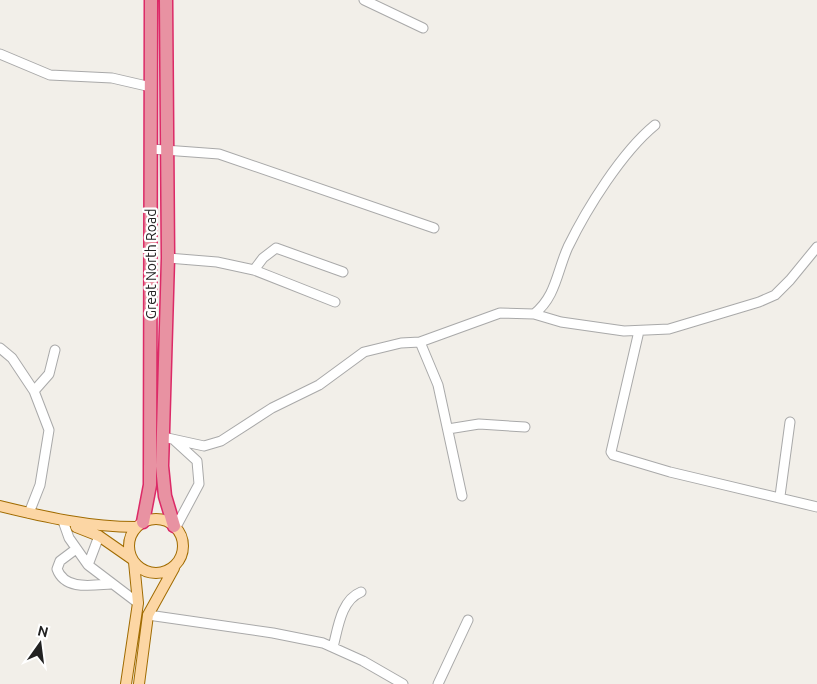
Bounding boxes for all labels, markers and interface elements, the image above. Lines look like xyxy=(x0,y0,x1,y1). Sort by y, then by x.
street label: Great North Road xyxy=(143,209,159,319)
north arrow xyxy=(15,619,65,669)
text: N xyxy=(36,622,50,640)

